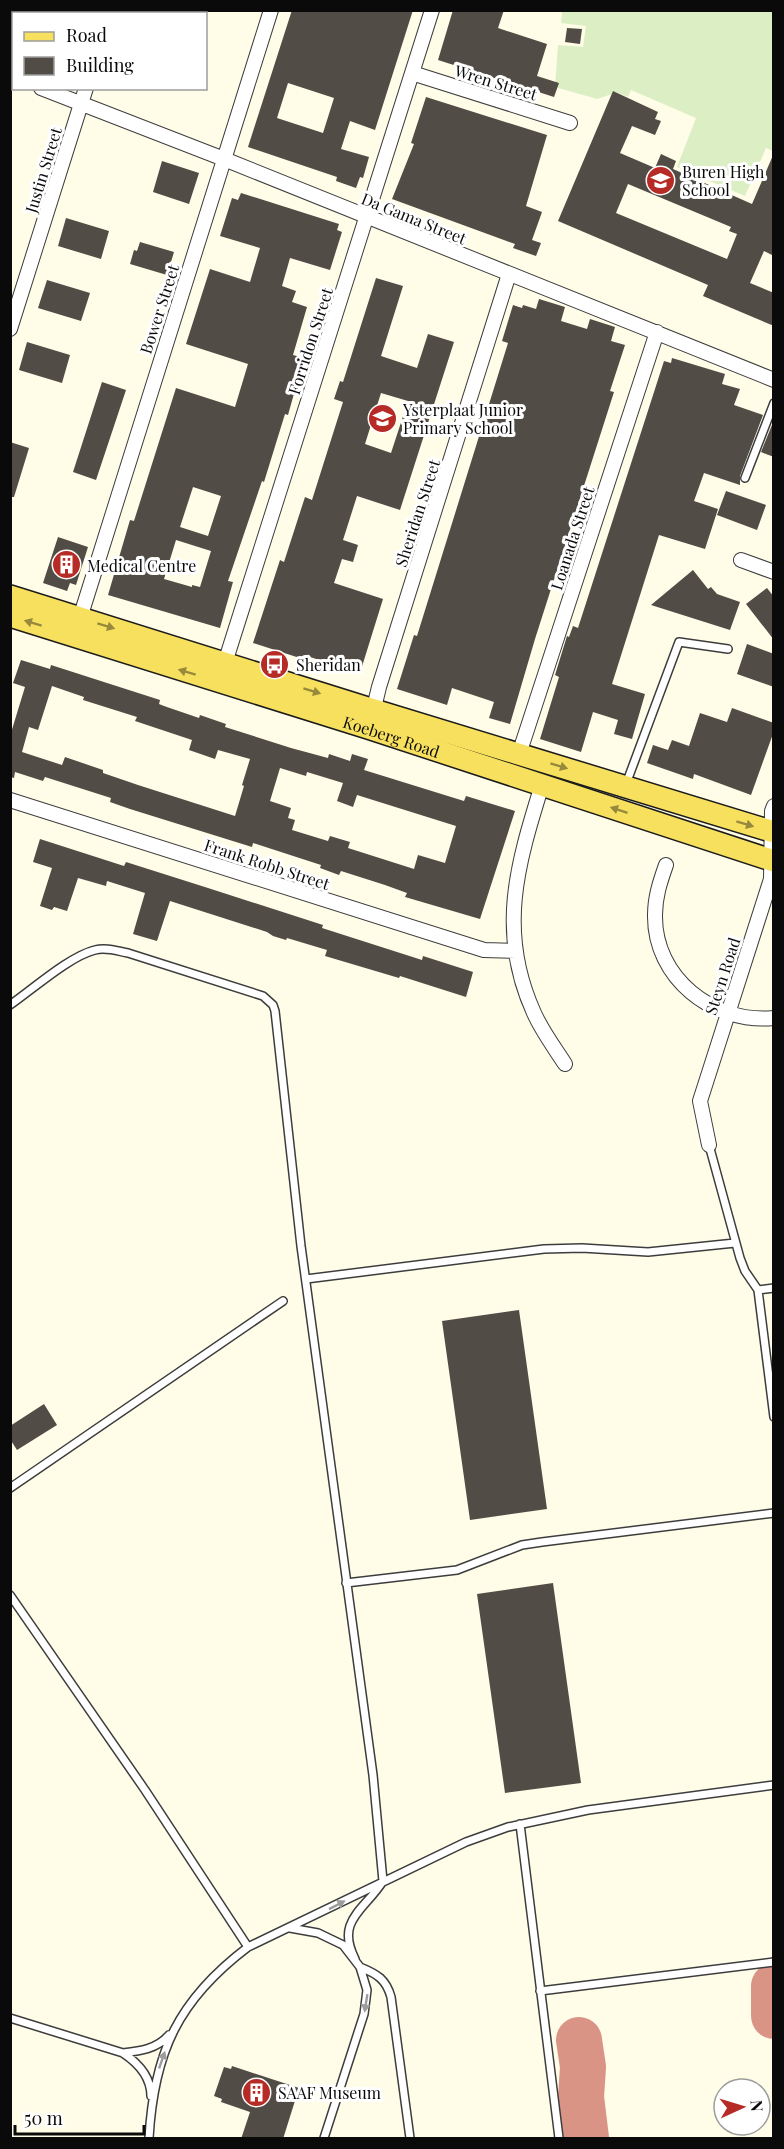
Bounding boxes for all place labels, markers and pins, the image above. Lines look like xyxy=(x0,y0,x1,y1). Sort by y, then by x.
place label: Buren High School xyxy=(682,161,765,200)
school or university icon: Buren High School xyxy=(645,164,677,196)
place label: Ysterplaat Junior Primary School xyxy=(402,399,523,438)
school or university icon: Ysterplaat Junior Primary School xyxy=(366,402,398,434)
building icon: Medical Centre xyxy=(50,549,82,581)
place label: Medical Centre xyxy=(87,555,196,576)
bus stop icon: Sheridan xyxy=(259,648,291,680)
place label: Sheridan xyxy=(296,654,361,675)
building icon: SAAF Museum xyxy=(241,2076,273,2108)
place label: SAAF Museum xyxy=(278,2082,381,2103)

